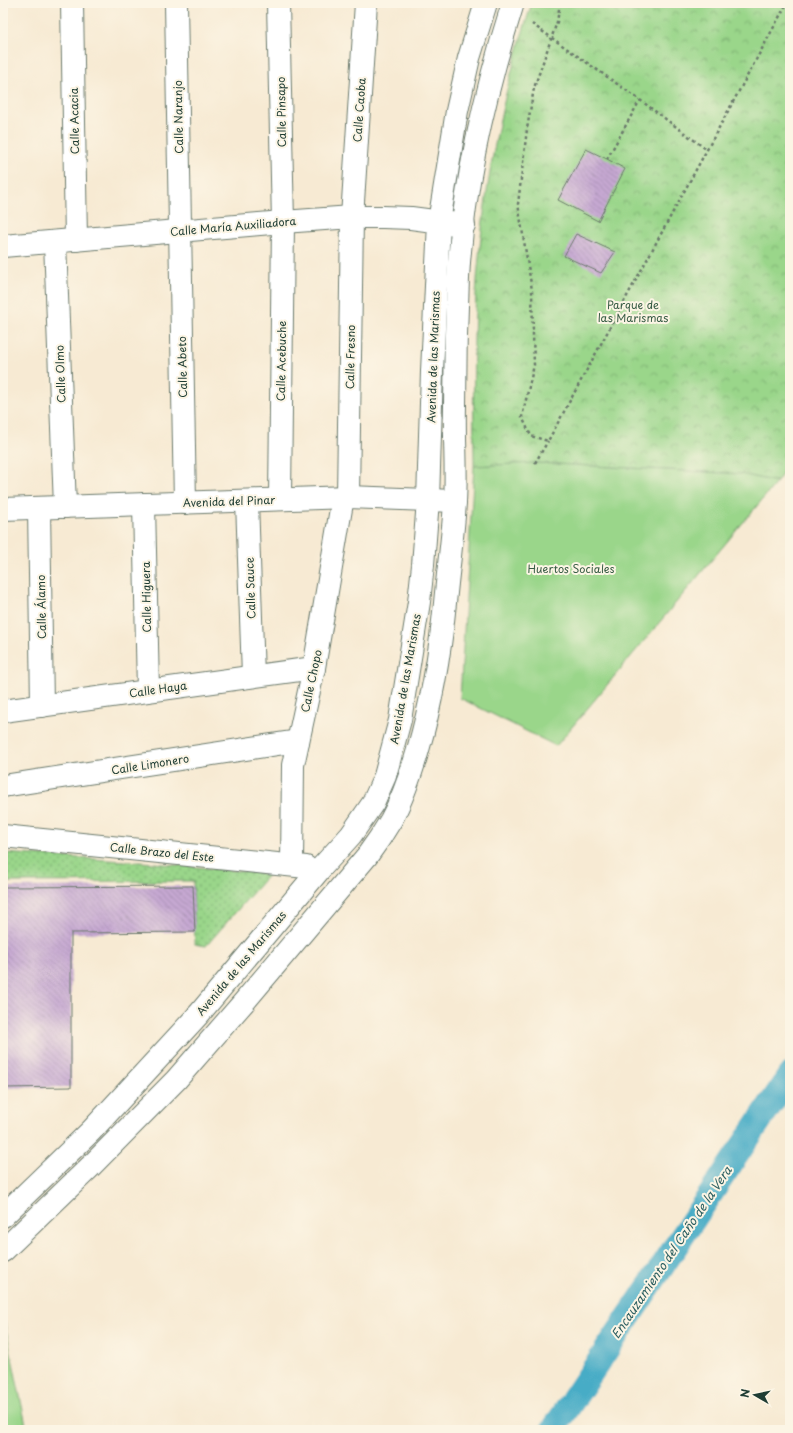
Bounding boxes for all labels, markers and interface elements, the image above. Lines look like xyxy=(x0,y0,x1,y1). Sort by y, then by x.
street label: Calle Pinsapo xyxy=(272,76,290,148)
street label: Calle Caoba xyxy=(348,77,370,143)
street label: Calle Naranjo xyxy=(169,80,187,154)
street label: Calle Acacia xyxy=(65,87,83,155)
street label: Calle María Auxiliadora xyxy=(169,212,297,240)
street label: Avenida de las Marismas xyxy=(422,291,444,423)
park label: Parque de las Marismas xyxy=(598,296,668,326)
street label: Calle Acebuche xyxy=(272,320,290,401)
street label: Calle Fresno xyxy=(341,325,359,389)
street label: Calle Abeto xyxy=(173,336,191,398)
street label: Calle Olmo xyxy=(50,345,70,403)
street label: Avenida del Pinar xyxy=(183,491,275,511)
street label: Calle Sauce xyxy=(240,557,260,619)
park label: Huertos Sociales xyxy=(527,560,615,577)
street label: Calle Higuera xyxy=(137,561,155,633)
street label: Calle Álamo xyxy=(32,575,50,639)
street label: Avenida de las Marismas xyxy=(385,613,425,745)
street label: Calle Chopo xyxy=(296,648,326,714)
street label: Calle Haya xyxy=(128,677,188,701)
street label: Calle Limonero xyxy=(110,749,190,779)
street label: Calle Brazo del Este xyxy=(109,838,215,866)
street label: Avenida de las Marismas xyxy=(192,907,290,1019)
water label: Encauzamiento del Caño de la Vera xyxy=(606,1162,736,1342)
north arrow xyxy=(735,1375,775,1415)
text: N xyxy=(736,1387,754,1399)

